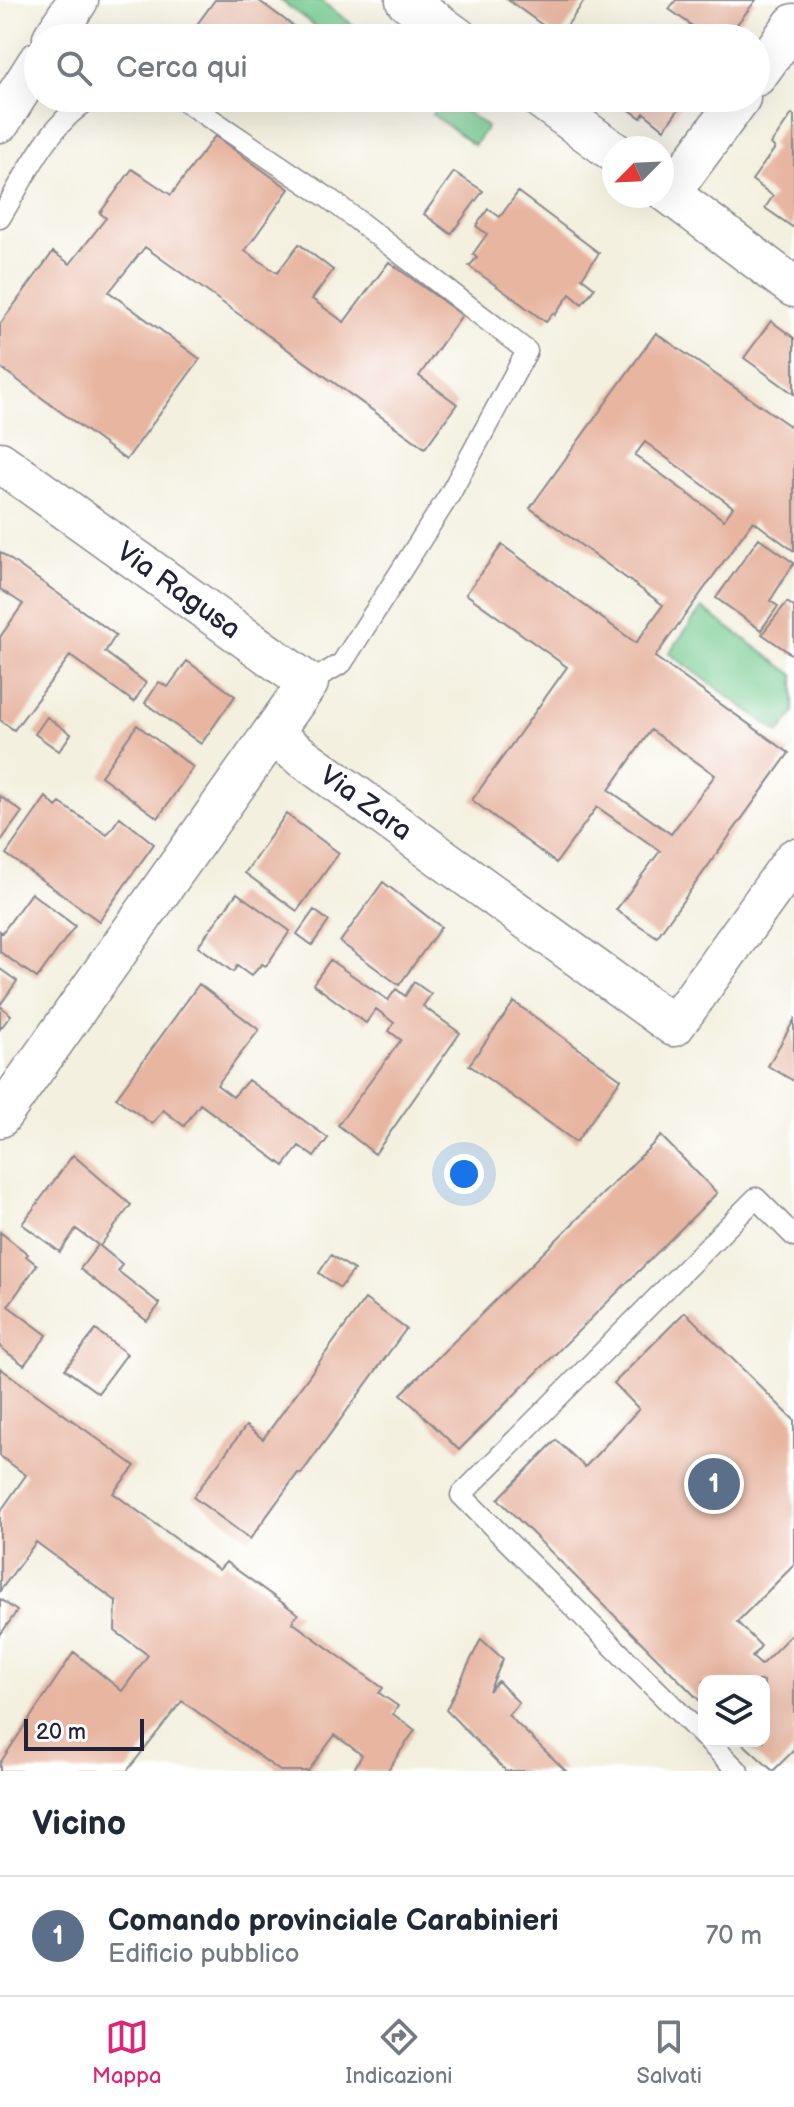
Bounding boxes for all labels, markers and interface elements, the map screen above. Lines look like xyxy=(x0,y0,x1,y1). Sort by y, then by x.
search box xyxy=(24,24,770,112)
icon: search xyxy=(52,46,96,90)
text: Cerca qui xyxy=(116,50,248,86)
north arrow xyxy=(602,136,674,208)
street label: Via Ragusa xyxy=(110,535,247,646)
street label: Via Zara xyxy=(313,759,418,847)
your location xyxy=(444,1154,484,1194)
pin: 1 xyxy=(688,1454,740,1514)
map controls xyxy=(698,1675,770,1747)
button: layers xyxy=(698,1675,770,1747)
scale bar xyxy=(24,1715,144,1751)
text: 20 m xyxy=(36,1719,86,1746)
text: Vicino xyxy=(32,1803,126,1844)
text: Comando provinciale Carabinieri xyxy=(108,1903,559,1939)
text: 1 xyxy=(53,1921,63,1952)
text: 70 m xyxy=(705,1921,762,1952)
text: Edificio pubblico xyxy=(108,1939,300,1970)
tab: Mappa xyxy=(92,2015,161,2090)
tab: Indicazioni xyxy=(346,2015,452,2090)
tab: Salvati xyxy=(637,2015,702,2090)

